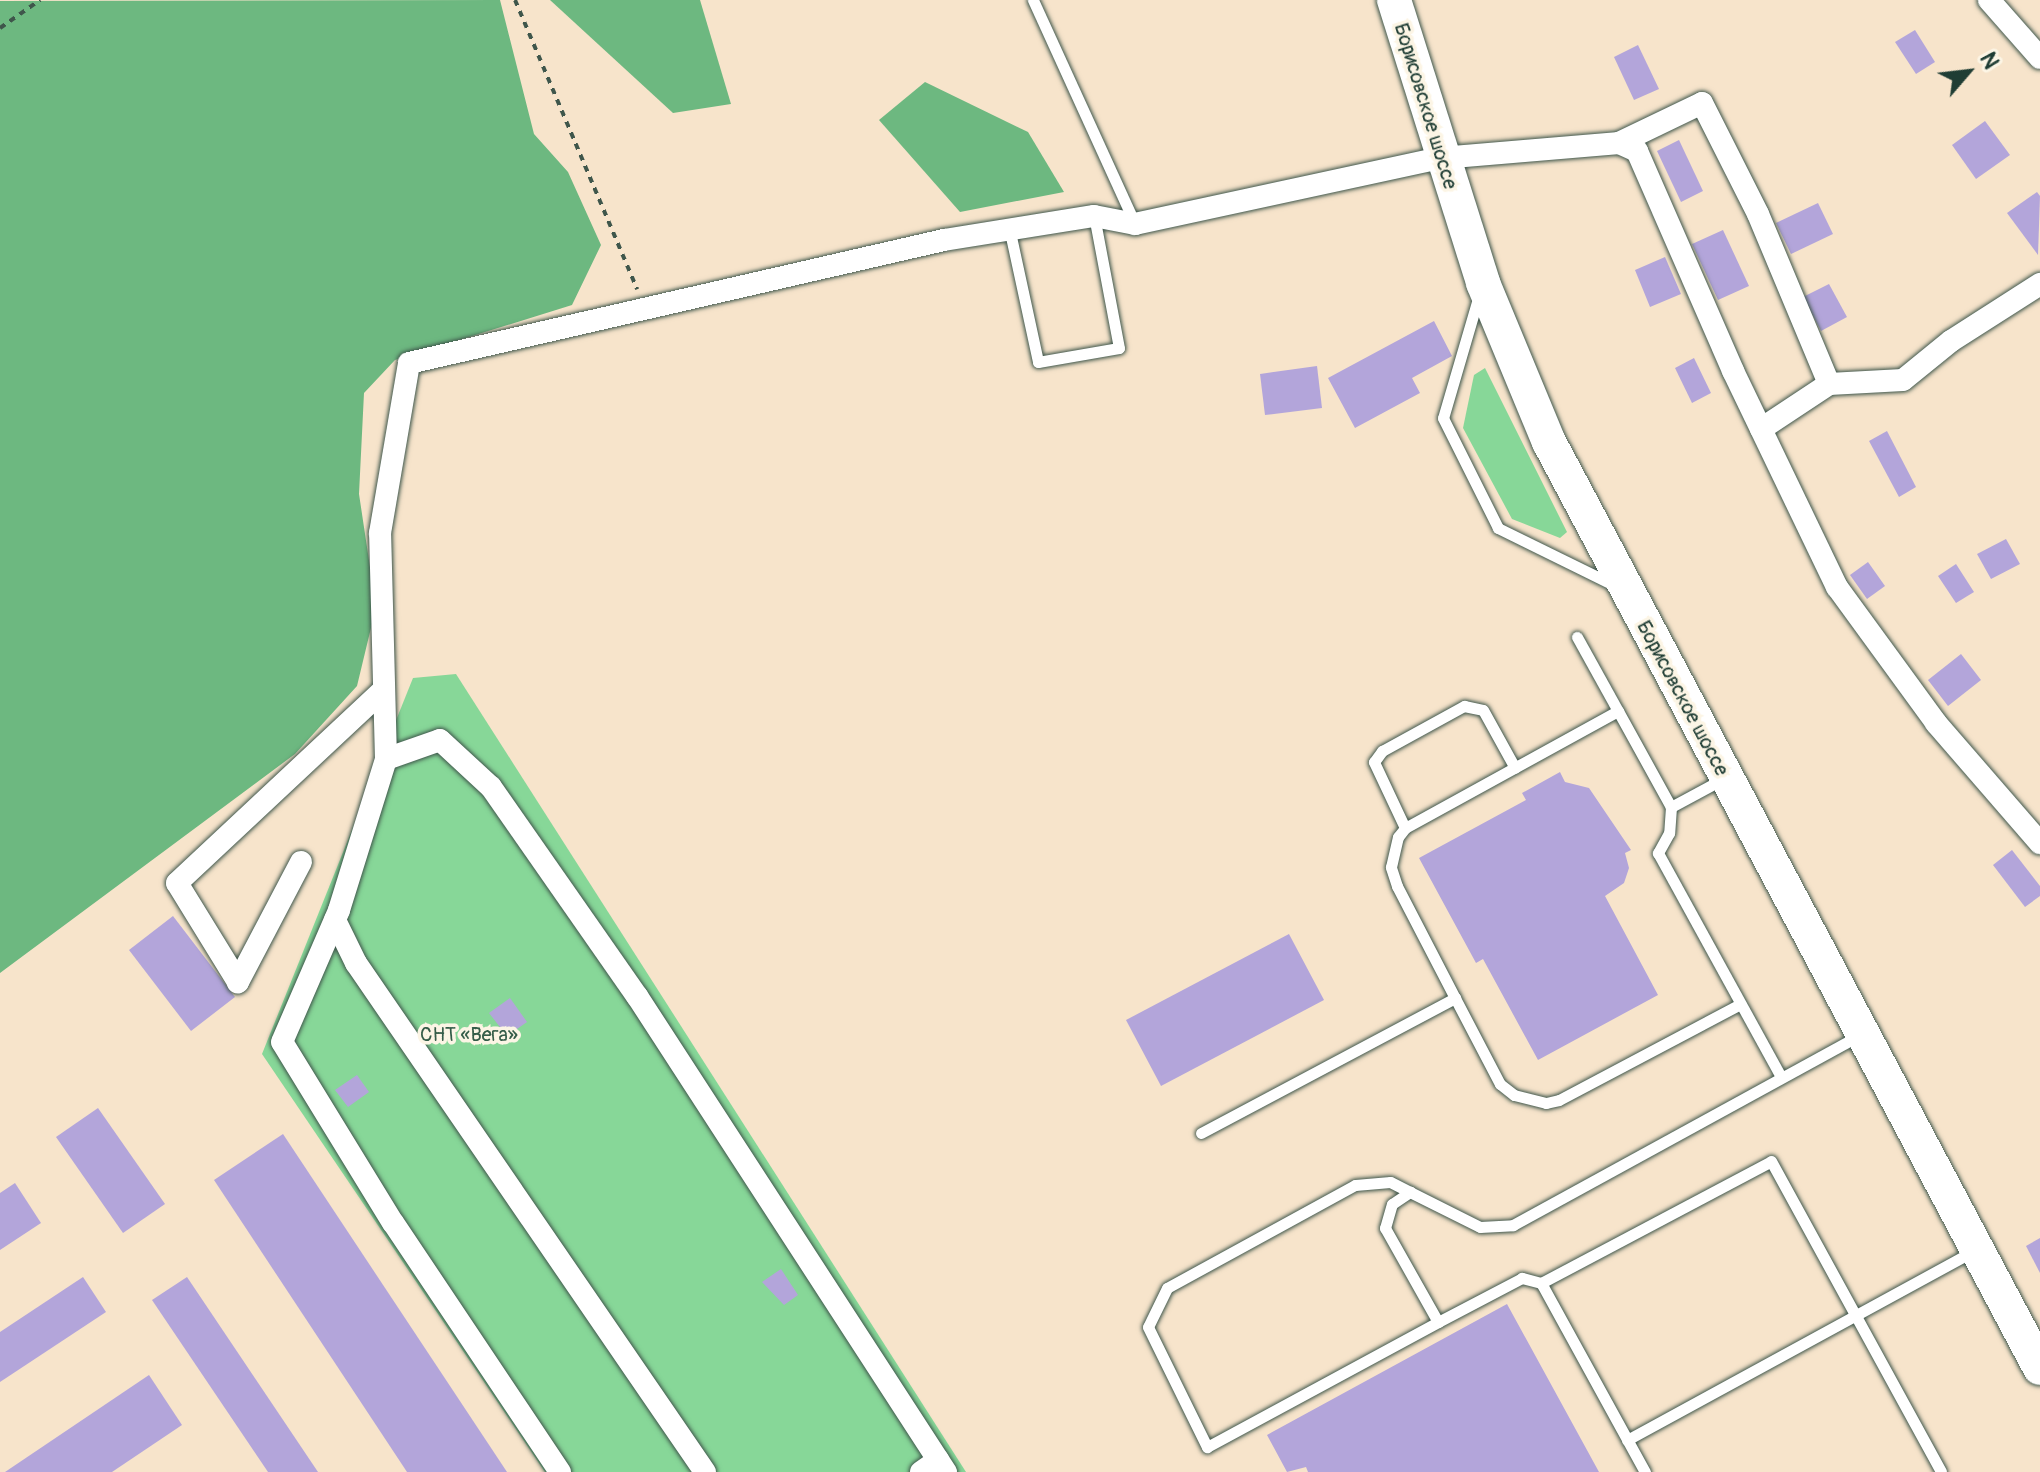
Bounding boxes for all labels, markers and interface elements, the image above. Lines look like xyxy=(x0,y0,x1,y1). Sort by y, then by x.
street label: Борисовское шоссе xyxy=(1389,20,1463,192)
north arrow xyxy=(1928,32,2008,112)
text: N xyxy=(1973,48,2005,74)
street label: Борисовское шоссе xyxy=(1632,616,1734,780)
park label: СНТ «Вега» xyxy=(420,1022,518,1046)

